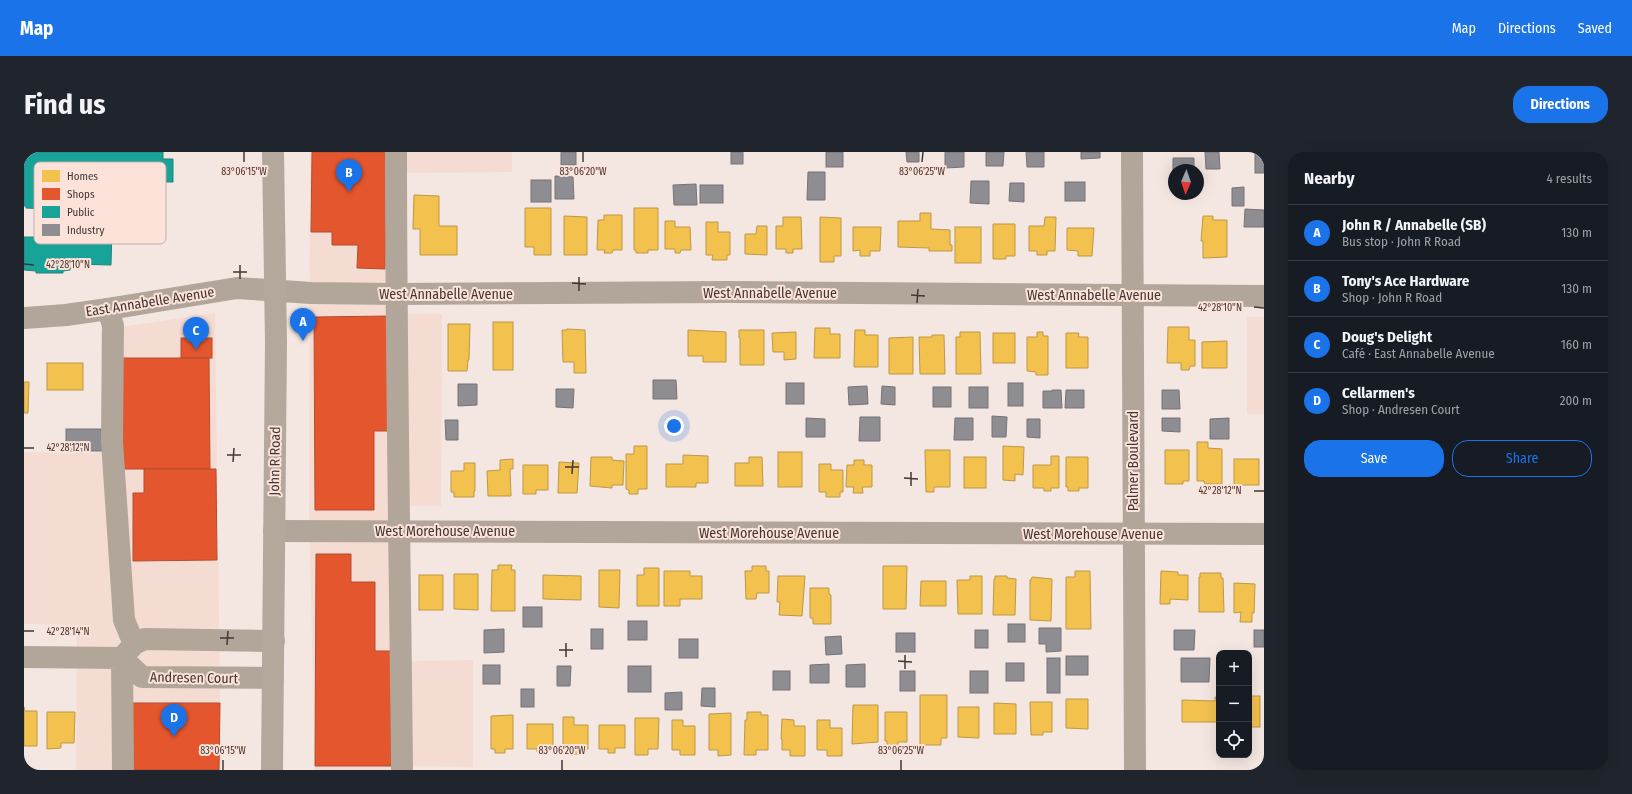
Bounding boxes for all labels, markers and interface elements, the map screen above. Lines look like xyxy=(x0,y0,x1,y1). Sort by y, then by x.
text: Map xyxy=(20,17,53,40)
text: Map xyxy=(1452,20,1476,37)
text: Directions xyxy=(1498,20,1556,37)
text: Saved xyxy=(1578,20,1612,37)
button: Directions xyxy=(1513,86,1608,123)
text: Find us xyxy=(24,88,106,121)
pin: B xyxy=(336,159,362,192)
legend xyxy=(34,162,166,244)
north arrow xyxy=(1168,164,1204,200)
text: 83°06'15"W xyxy=(221,166,267,178)
text: 83°06'20"W xyxy=(560,166,607,178)
text: 83°06'25"W xyxy=(899,166,946,178)
text: Nearby xyxy=(1304,168,1355,189)
text: Homes xyxy=(67,170,98,183)
text: 4 results xyxy=(1546,171,1592,186)
text: Shops xyxy=(67,188,95,201)
text: Public xyxy=(67,206,95,219)
text: John R / Annabelle (SB) xyxy=(1342,216,1486,234)
text: Industry xyxy=(67,224,104,237)
text: A xyxy=(1313,225,1321,240)
text: 130 m xyxy=(1561,225,1592,240)
text: Bus stop · John R Road xyxy=(1342,234,1461,249)
text: 42°28'10"N xyxy=(46,259,90,271)
text: Tony's Ace Hardware xyxy=(1342,272,1469,290)
text: B xyxy=(1313,281,1321,296)
text: 130 m xyxy=(1561,281,1592,296)
street label: East Annabelle Avenue xyxy=(84,283,216,321)
street label: West Annabelle Avenue xyxy=(703,285,837,302)
street label: West Annabelle Avenue xyxy=(379,286,513,303)
street label: West Annabelle Avenue xyxy=(1027,287,1161,304)
text: Shop · John R Road xyxy=(1342,290,1442,305)
text: 42°28'10"N xyxy=(1198,302,1242,314)
pin: A xyxy=(290,308,316,341)
pin: C xyxy=(183,317,209,350)
text: Doug's Delight xyxy=(1342,328,1432,346)
text: C xyxy=(1314,337,1320,352)
text: 160 m xyxy=(1561,337,1592,352)
text: Café · East Annabelle Avenue xyxy=(1342,346,1495,361)
text: Cellarmen's xyxy=(1342,384,1415,402)
text: D xyxy=(1313,393,1321,408)
text: 200 m xyxy=(1560,393,1592,408)
text: Shop · Andresen Court xyxy=(1342,402,1460,417)
street label: Palmer Boulevard xyxy=(1125,411,1142,511)
your location xyxy=(664,416,684,436)
street label: John R Road xyxy=(266,426,284,496)
button: Save xyxy=(1304,440,1444,477)
button: Share xyxy=(1452,440,1592,477)
text: 42°28'12"N xyxy=(46,442,90,454)
text: 42°28'12"N xyxy=(1198,485,1242,497)
street label: West Morehouse Avenue xyxy=(375,523,515,540)
street label: West Morehouse Avenue xyxy=(699,525,839,542)
street label: West Morehouse Avenue xyxy=(1023,526,1163,543)
text: 42°28'14"N xyxy=(46,626,90,638)
map controls xyxy=(1216,650,1252,758)
button: + xyxy=(1216,650,1252,686)
street label: Andresen Court xyxy=(150,669,239,687)
button: − xyxy=(1216,686,1252,722)
pin: D xyxy=(161,704,187,737)
button: locate xyxy=(1216,722,1252,758)
text: 83°06'15"W xyxy=(200,745,246,757)
text: 83°06'20"W xyxy=(539,745,586,757)
text: 83°06'25"W xyxy=(878,745,925,757)

